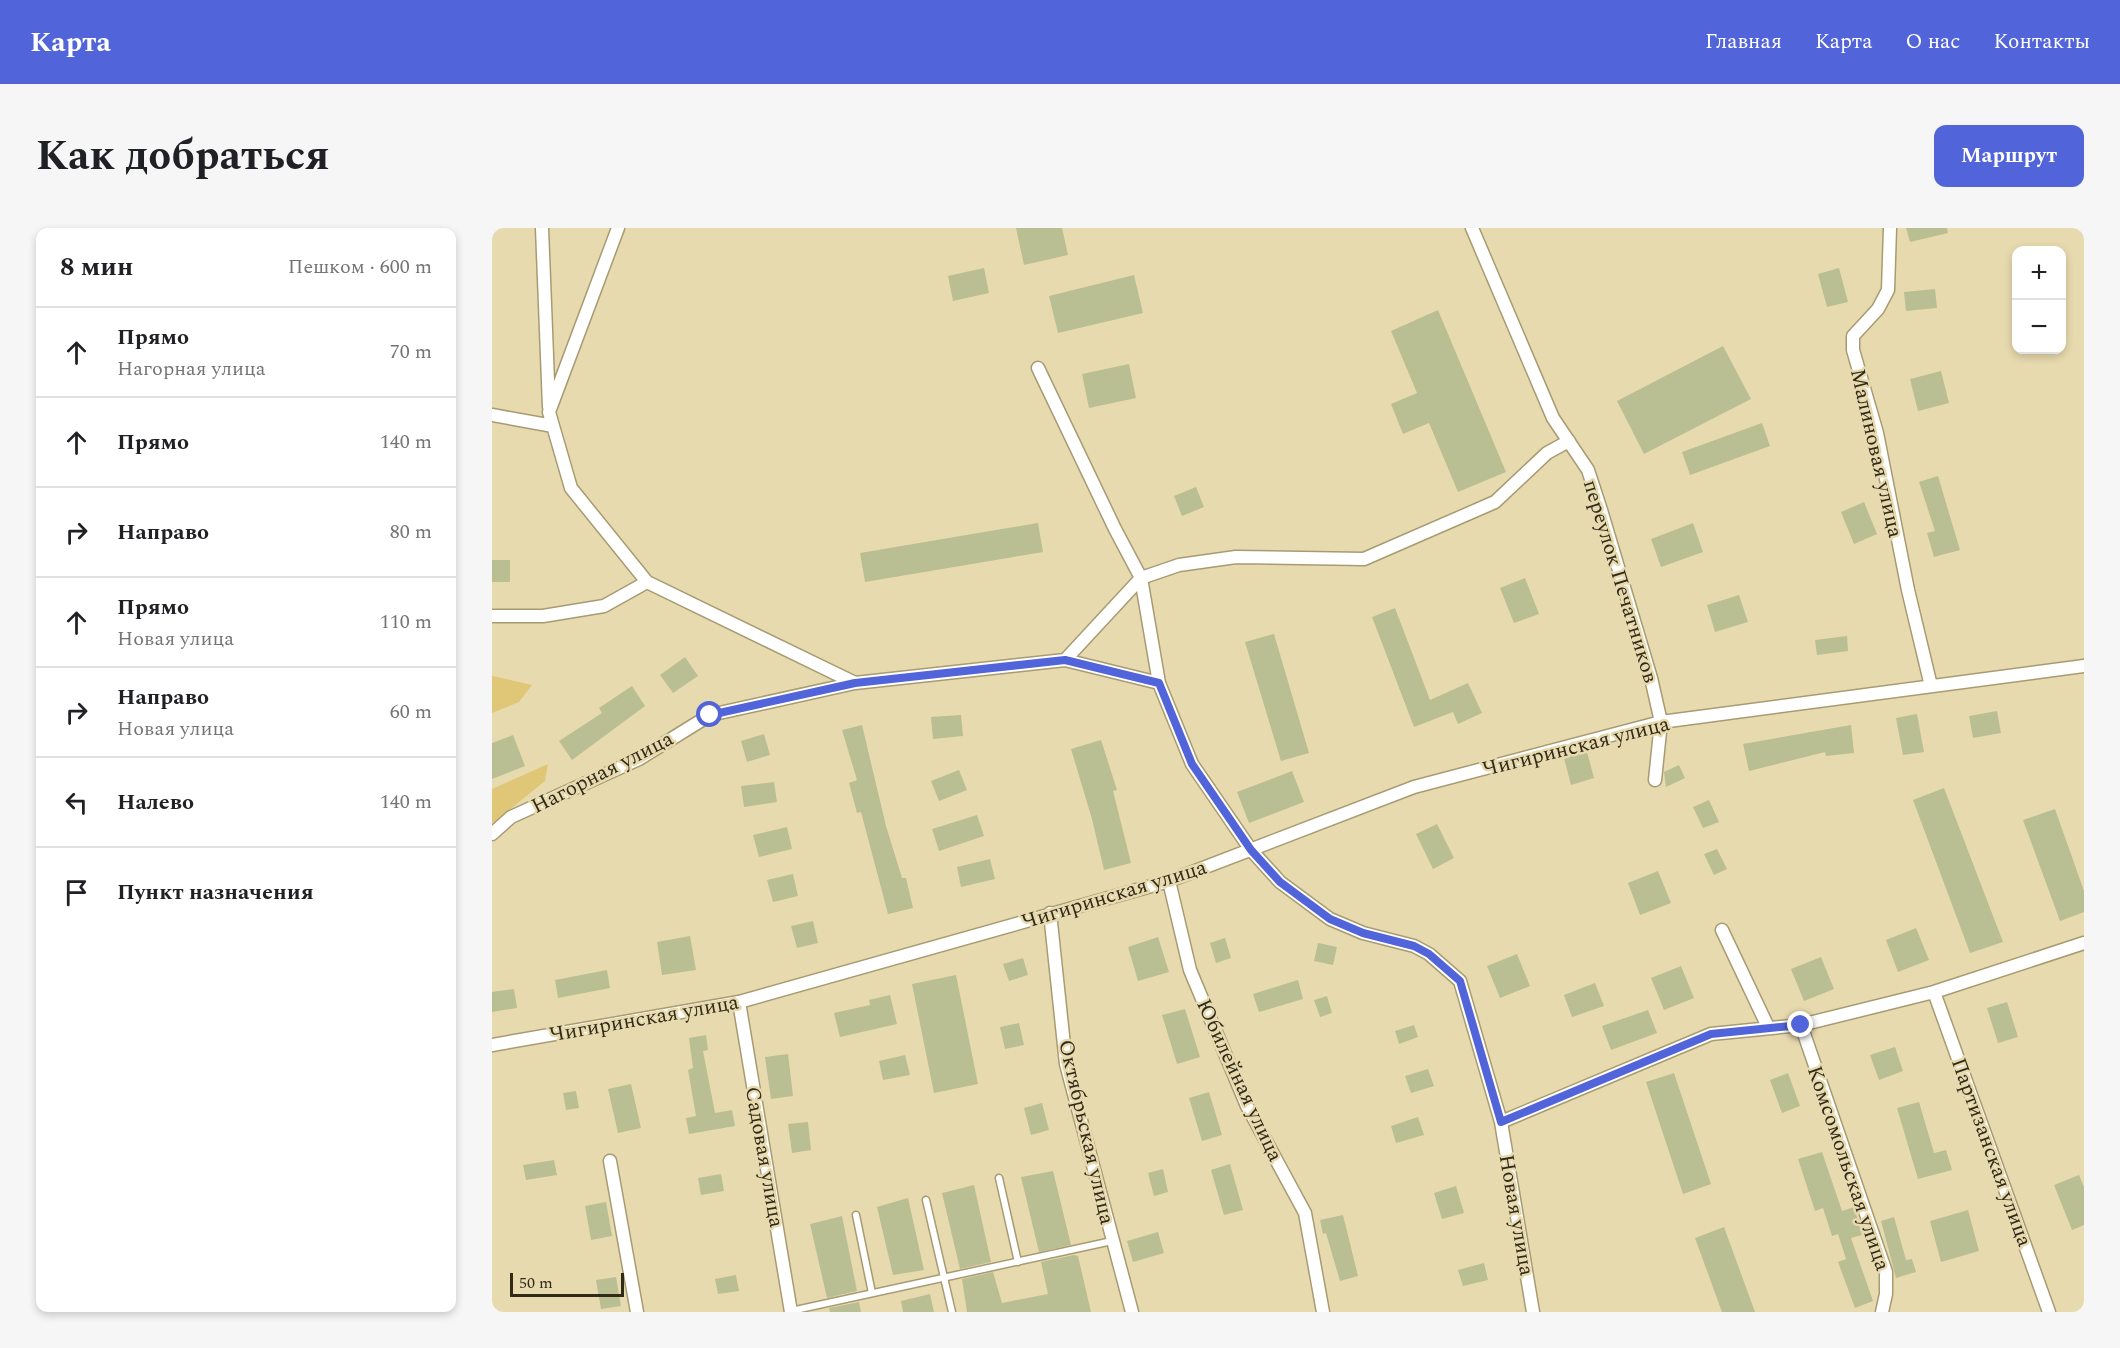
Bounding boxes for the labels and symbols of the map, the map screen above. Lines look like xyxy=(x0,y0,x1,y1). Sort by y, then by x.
street label: Малиновая улица xyxy=(1841,366,1911,542)
street label: переулок Печатников xyxy=(1574,476,1666,687)
route start xyxy=(696,701,722,727)
street label: Чигиринская улица xyxy=(1479,708,1674,786)
street label: Нагорная улица xyxy=(526,723,680,823)
street label: Чигиринская улица xyxy=(1018,851,1211,938)
street label: Чигиринская улица xyxy=(547,986,742,1051)
street label: Юбилейная улица xyxy=(1187,994,1291,1168)
route end xyxy=(1787,1011,1813,1037)
street label: Октябрьская улица xyxy=(1049,1037,1123,1228)
street label: Партизанская улица xyxy=(1942,1053,2040,1252)
street label: Комсомольская улица xyxy=(1798,1061,1898,1276)
street label: Садовая улица xyxy=(736,1084,792,1231)
street label: Новая улица xyxy=(1490,1152,1543,1279)
scale bar xyxy=(510,1270,624,1298)

